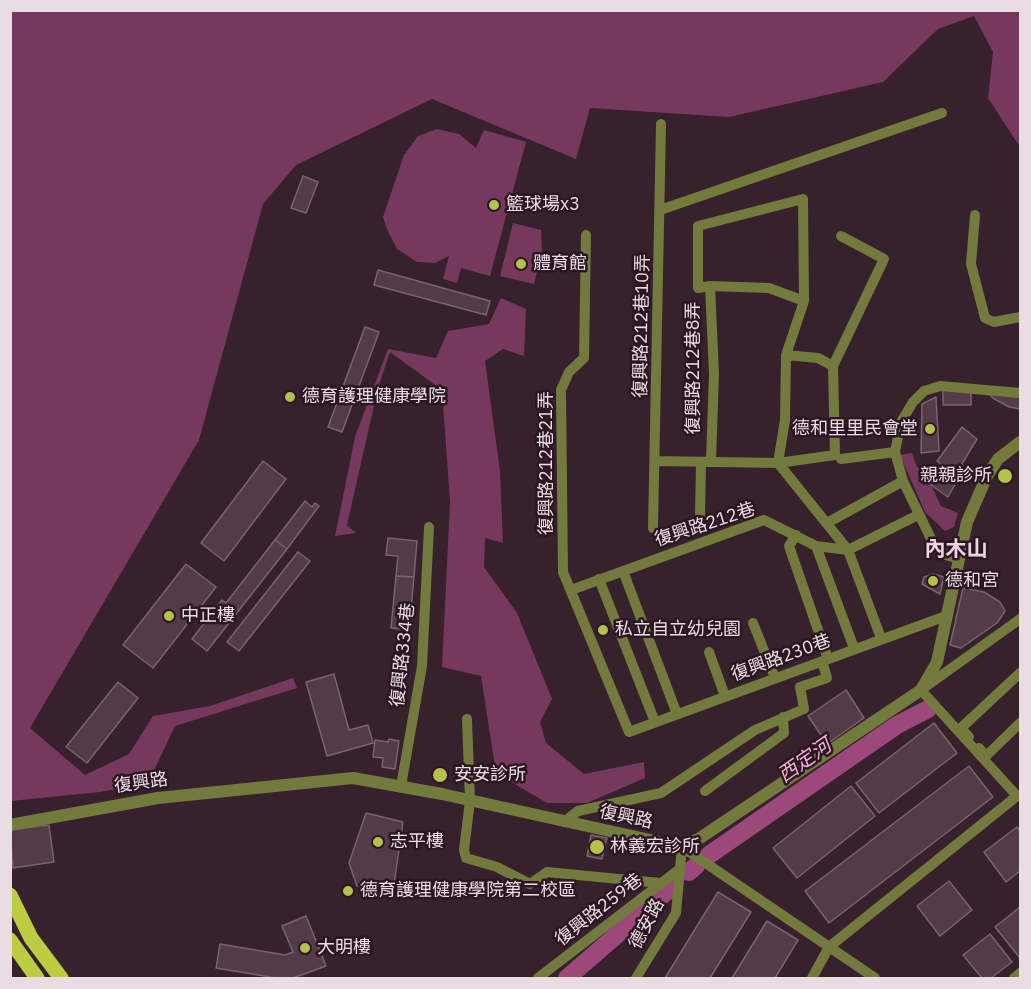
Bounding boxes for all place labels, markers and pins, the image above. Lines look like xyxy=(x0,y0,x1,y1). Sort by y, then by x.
place label: 籃球場x3 xyxy=(506,194,580,216)
marker: 籃球場x3 xyxy=(487,198,501,212)
place label: 體育館 xyxy=(533,253,587,275)
marker: 體育館 xyxy=(514,257,528,271)
place label: 德育護理健康學院 xyxy=(302,386,446,408)
marker: 德育護理健康學院 xyxy=(283,390,297,404)
place label: 德和里里民會堂 xyxy=(792,418,918,440)
marker: 德和里里民會堂 xyxy=(923,422,937,436)
place label: 親親診所 xyxy=(920,465,992,487)
marker: 親親診所 xyxy=(996,467,1014,485)
place label: 德和宮 xyxy=(945,570,999,592)
marker: 德和宮 xyxy=(926,574,940,588)
place label: 中正樓 xyxy=(181,605,235,627)
marker: 中正樓 xyxy=(162,609,176,623)
place label: 私立自立幼兒園 xyxy=(615,619,741,641)
marker: 私立自立幼兒園 xyxy=(596,623,610,637)
place label: 安安診所 xyxy=(454,764,526,786)
marker: 安安診所 xyxy=(431,766,449,784)
place label: 志平樓 xyxy=(390,831,444,853)
marker: 志平樓 xyxy=(371,835,385,849)
place label: 林義宏診所 xyxy=(610,836,700,858)
marker: 林義宏診所 xyxy=(588,838,606,856)
place label: 德育護理健康學院第二校區 xyxy=(360,880,576,902)
marker: 德育護理健康學院第二校區 xyxy=(341,884,355,898)
place label: 大明樓 xyxy=(317,937,371,959)
marker: 大明樓 xyxy=(298,941,312,955)

